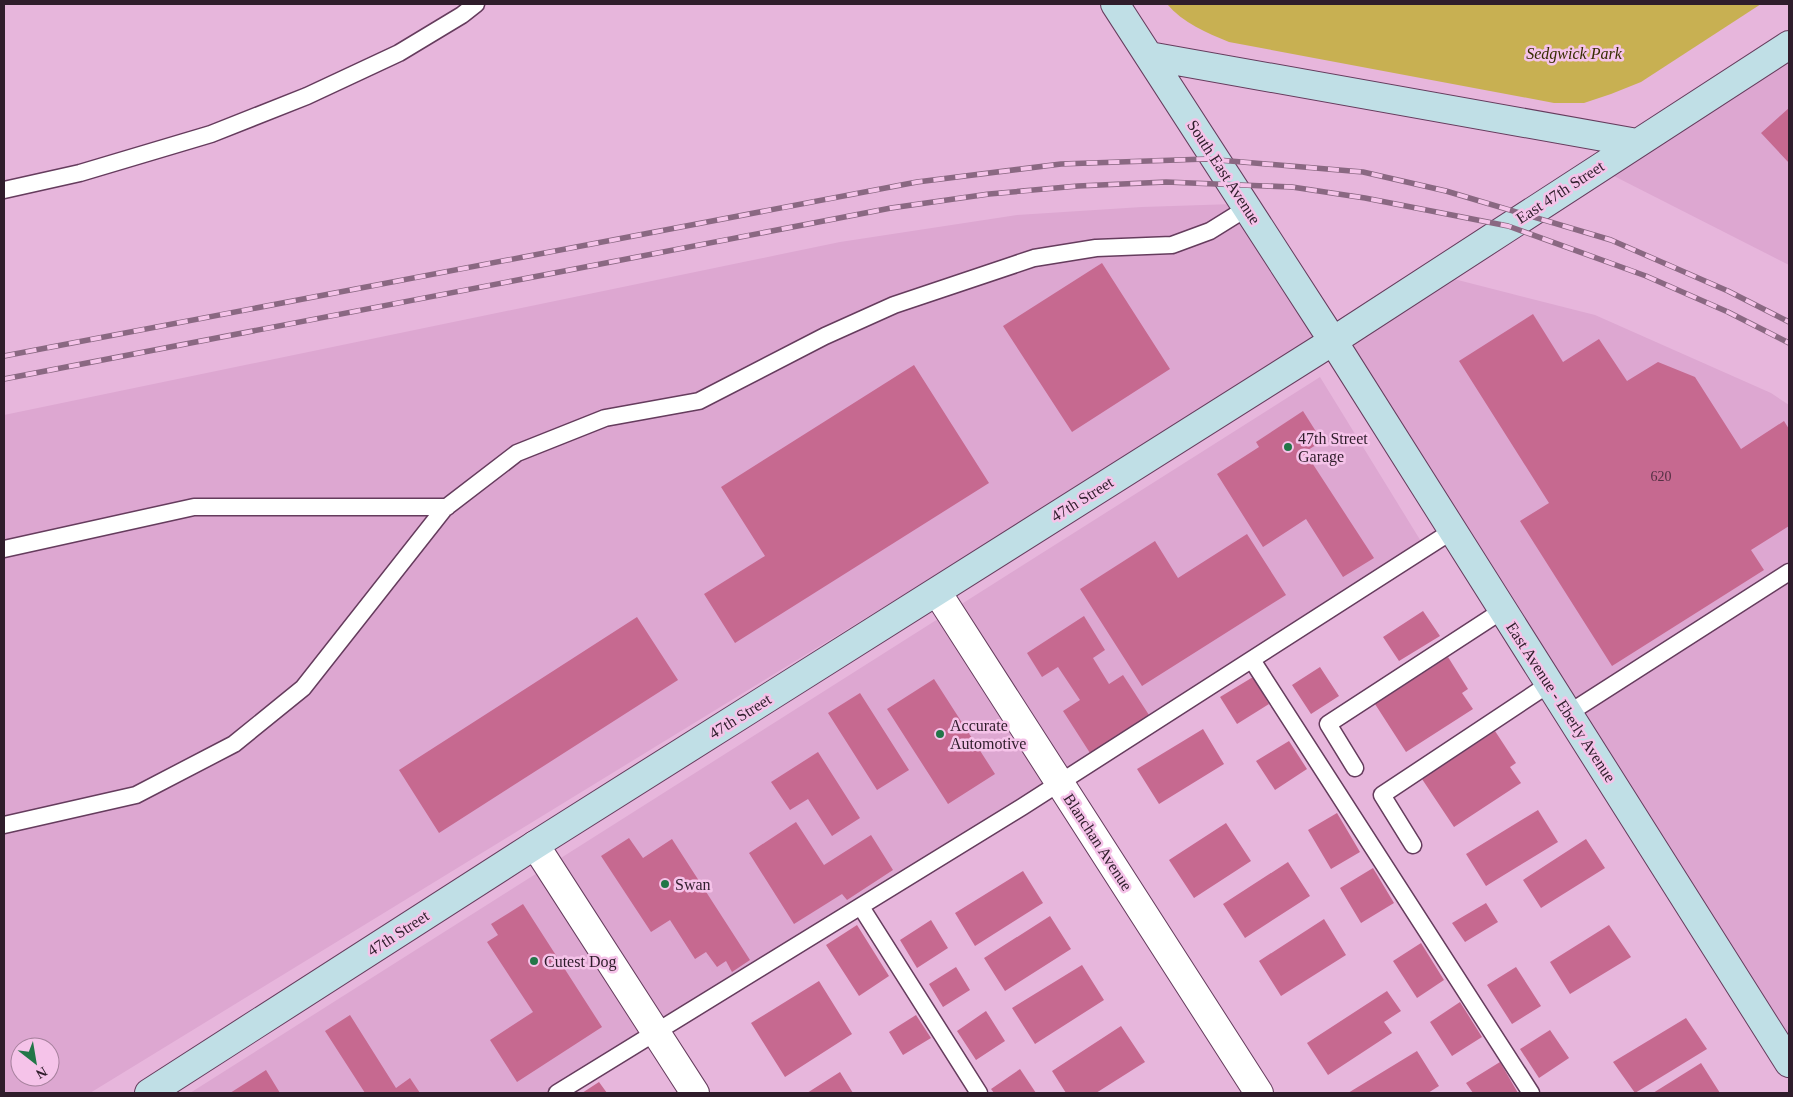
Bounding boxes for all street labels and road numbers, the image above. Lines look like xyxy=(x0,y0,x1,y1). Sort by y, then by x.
street label: South East Avenue xyxy=(1184,117,1264,227)
street label: East 47th Street xyxy=(1513,157,1608,227)
street label: 47th Street xyxy=(1048,473,1117,525)
street label: East Avenue - Eberly Avenue xyxy=(1502,619,1619,786)
street label: 47th Street xyxy=(706,690,775,742)
street label: Blanchan Avenue xyxy=(1060,790,1136,894)
street label: 47th Street xyxy=(364,907,432,959)

